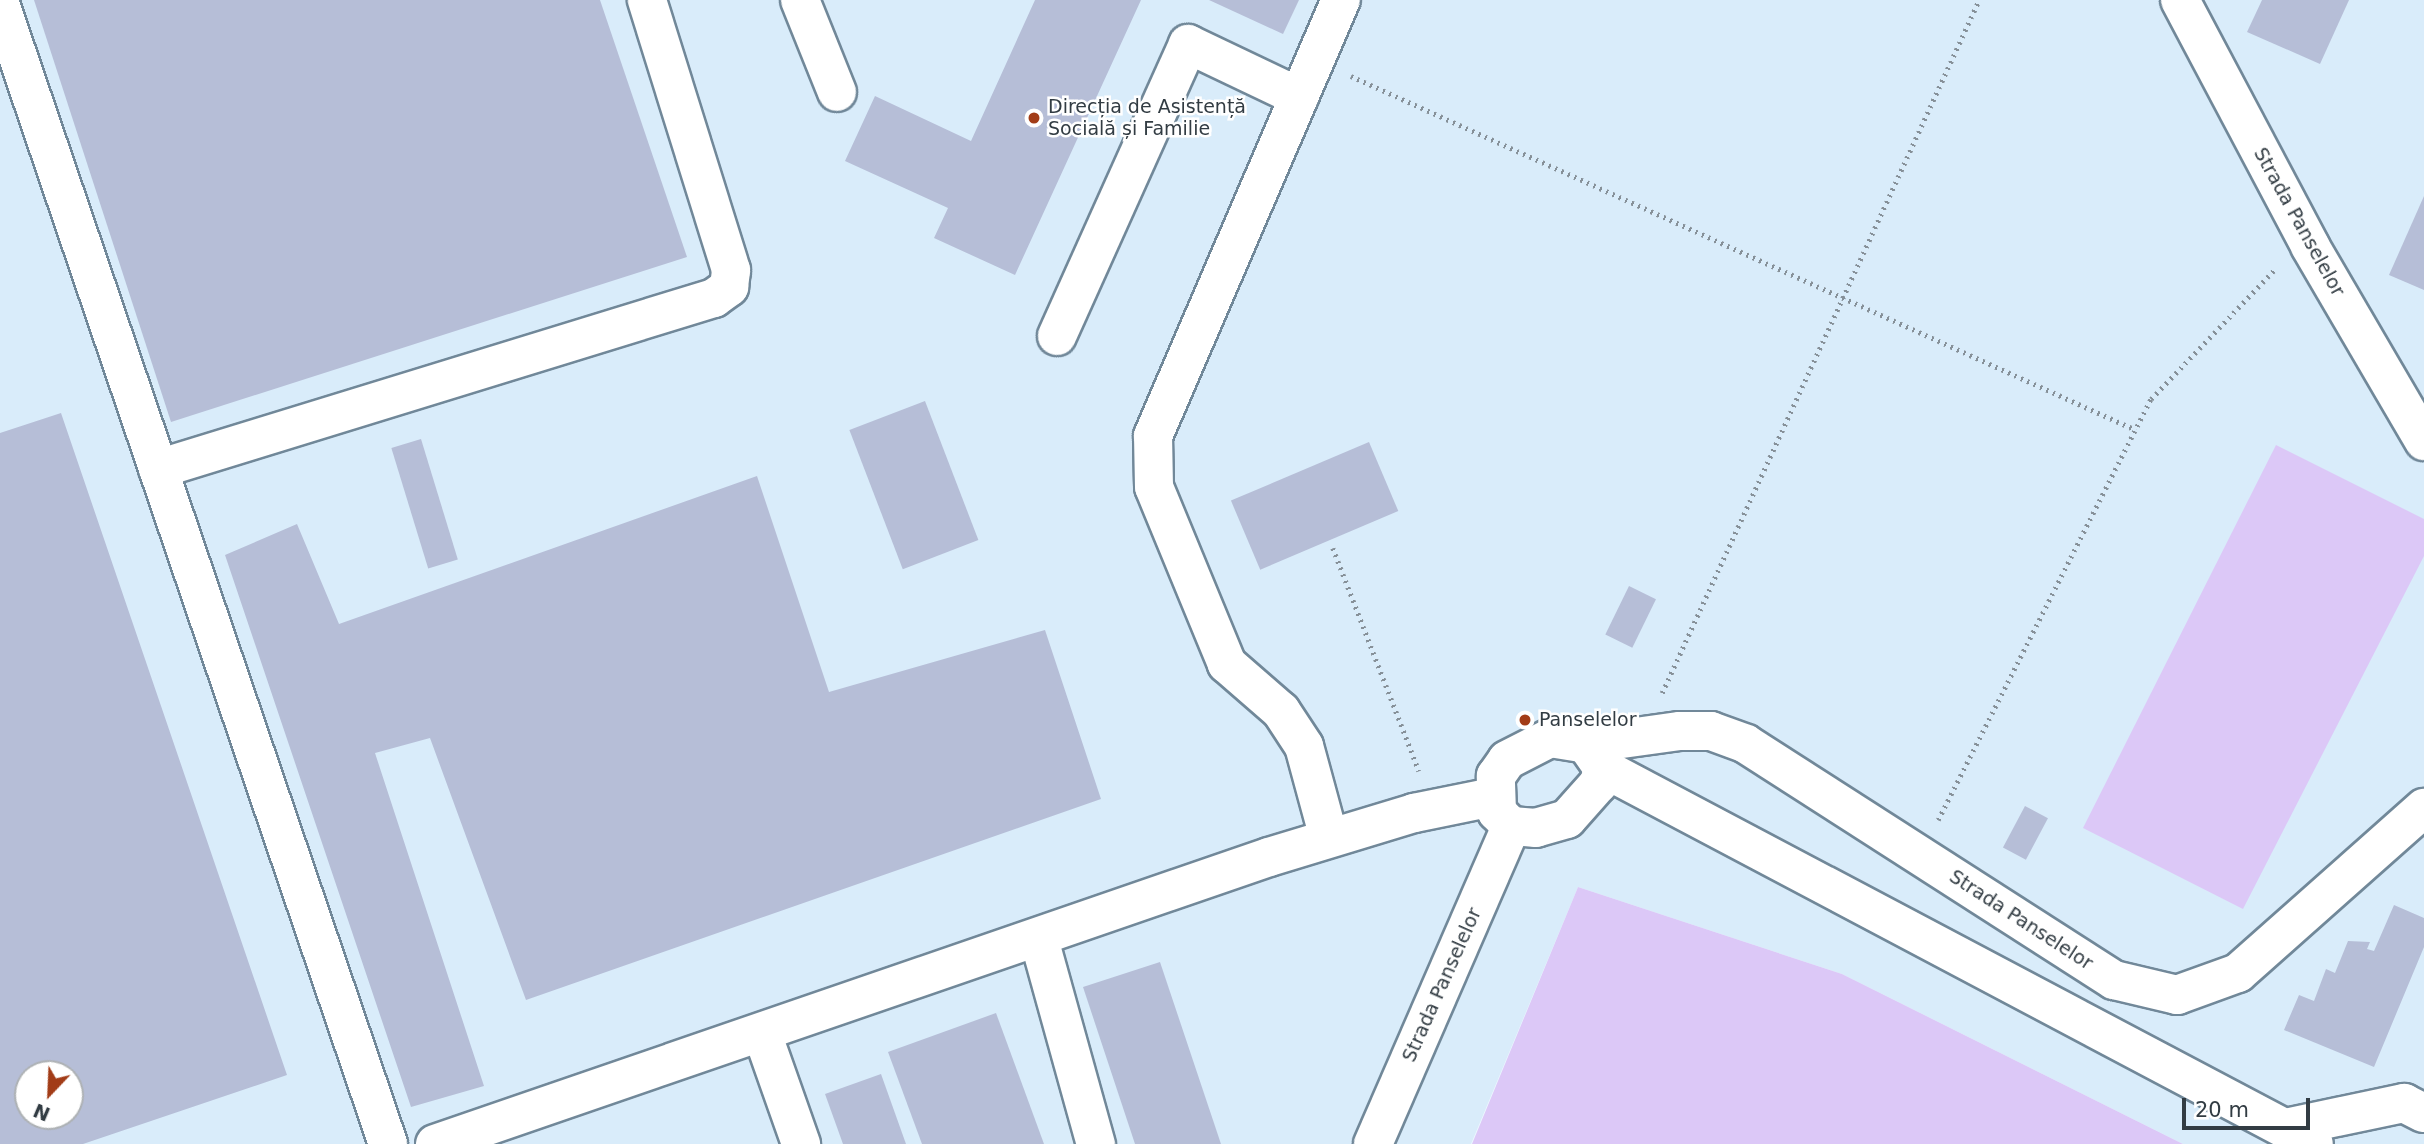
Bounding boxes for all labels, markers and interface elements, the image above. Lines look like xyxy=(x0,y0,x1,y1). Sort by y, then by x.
place label: Direcția de Asistență Socială și Familie xyxy=(1048,96,1246,140)
marker: Direcția de Asistență Socială și Familie xyxy=(1026,110,1042,126)
street label: Strada Panselelor xyxy=(2249,144,2349,300)
place label: Panselelor xyxy=(1539,709,1637,731)
marker: Panselelor xyxy=(1517,712,1533,728)
street label: Strada Panselelor xyxy=(1945,865,2097,975)
street label: Strada Panselelor xyxy=(1398,904,1486,1066)
north arrow xyxy=(14,1060,84,1130)
scale bar xyxy=(2186,1084,2314,1128)
text: 20 m xyxy=(2195,1098,2249,1122)
text: N xyxy=(30,1099,53,1126)

